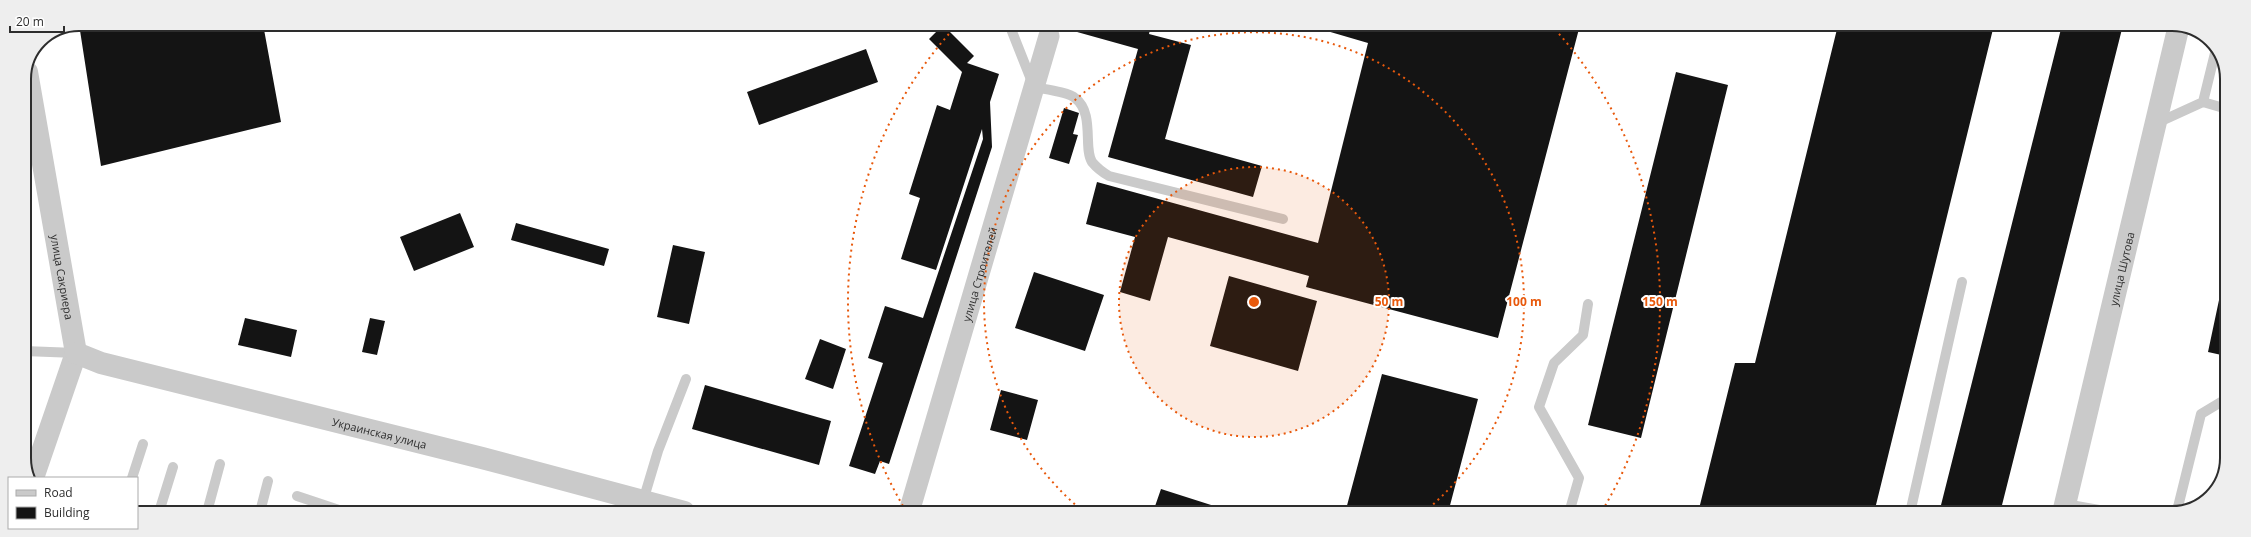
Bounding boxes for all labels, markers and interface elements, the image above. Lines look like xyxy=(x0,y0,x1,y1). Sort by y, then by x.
scale bar xyxy=(10,8,64,34)
text: 20 m xyxy=(16,13,44,30)
street label: улица Строителей xyxy=(958,225,1000,323)
street label: улица Шутова xyxy=(2105,230,2137,307)
street label: улица Сакриера xyxy=(48,233,78,321)
text: 50 m xyxy=(1375,293,1403,310)
text: 100 m xyxy=(1506,293,1542,310)
text: 150 m xyxy=(1642,293,1678,310)
centre of rings xyxy=(1247,295,1261,309)
street label: Украинская улица xyxy=(331,413,429,451)
legend xyxy=(8,477,138,529)
text: Road xyxy=(44,484,73,501)
text: Building xyxy=(44,504,90,521)

